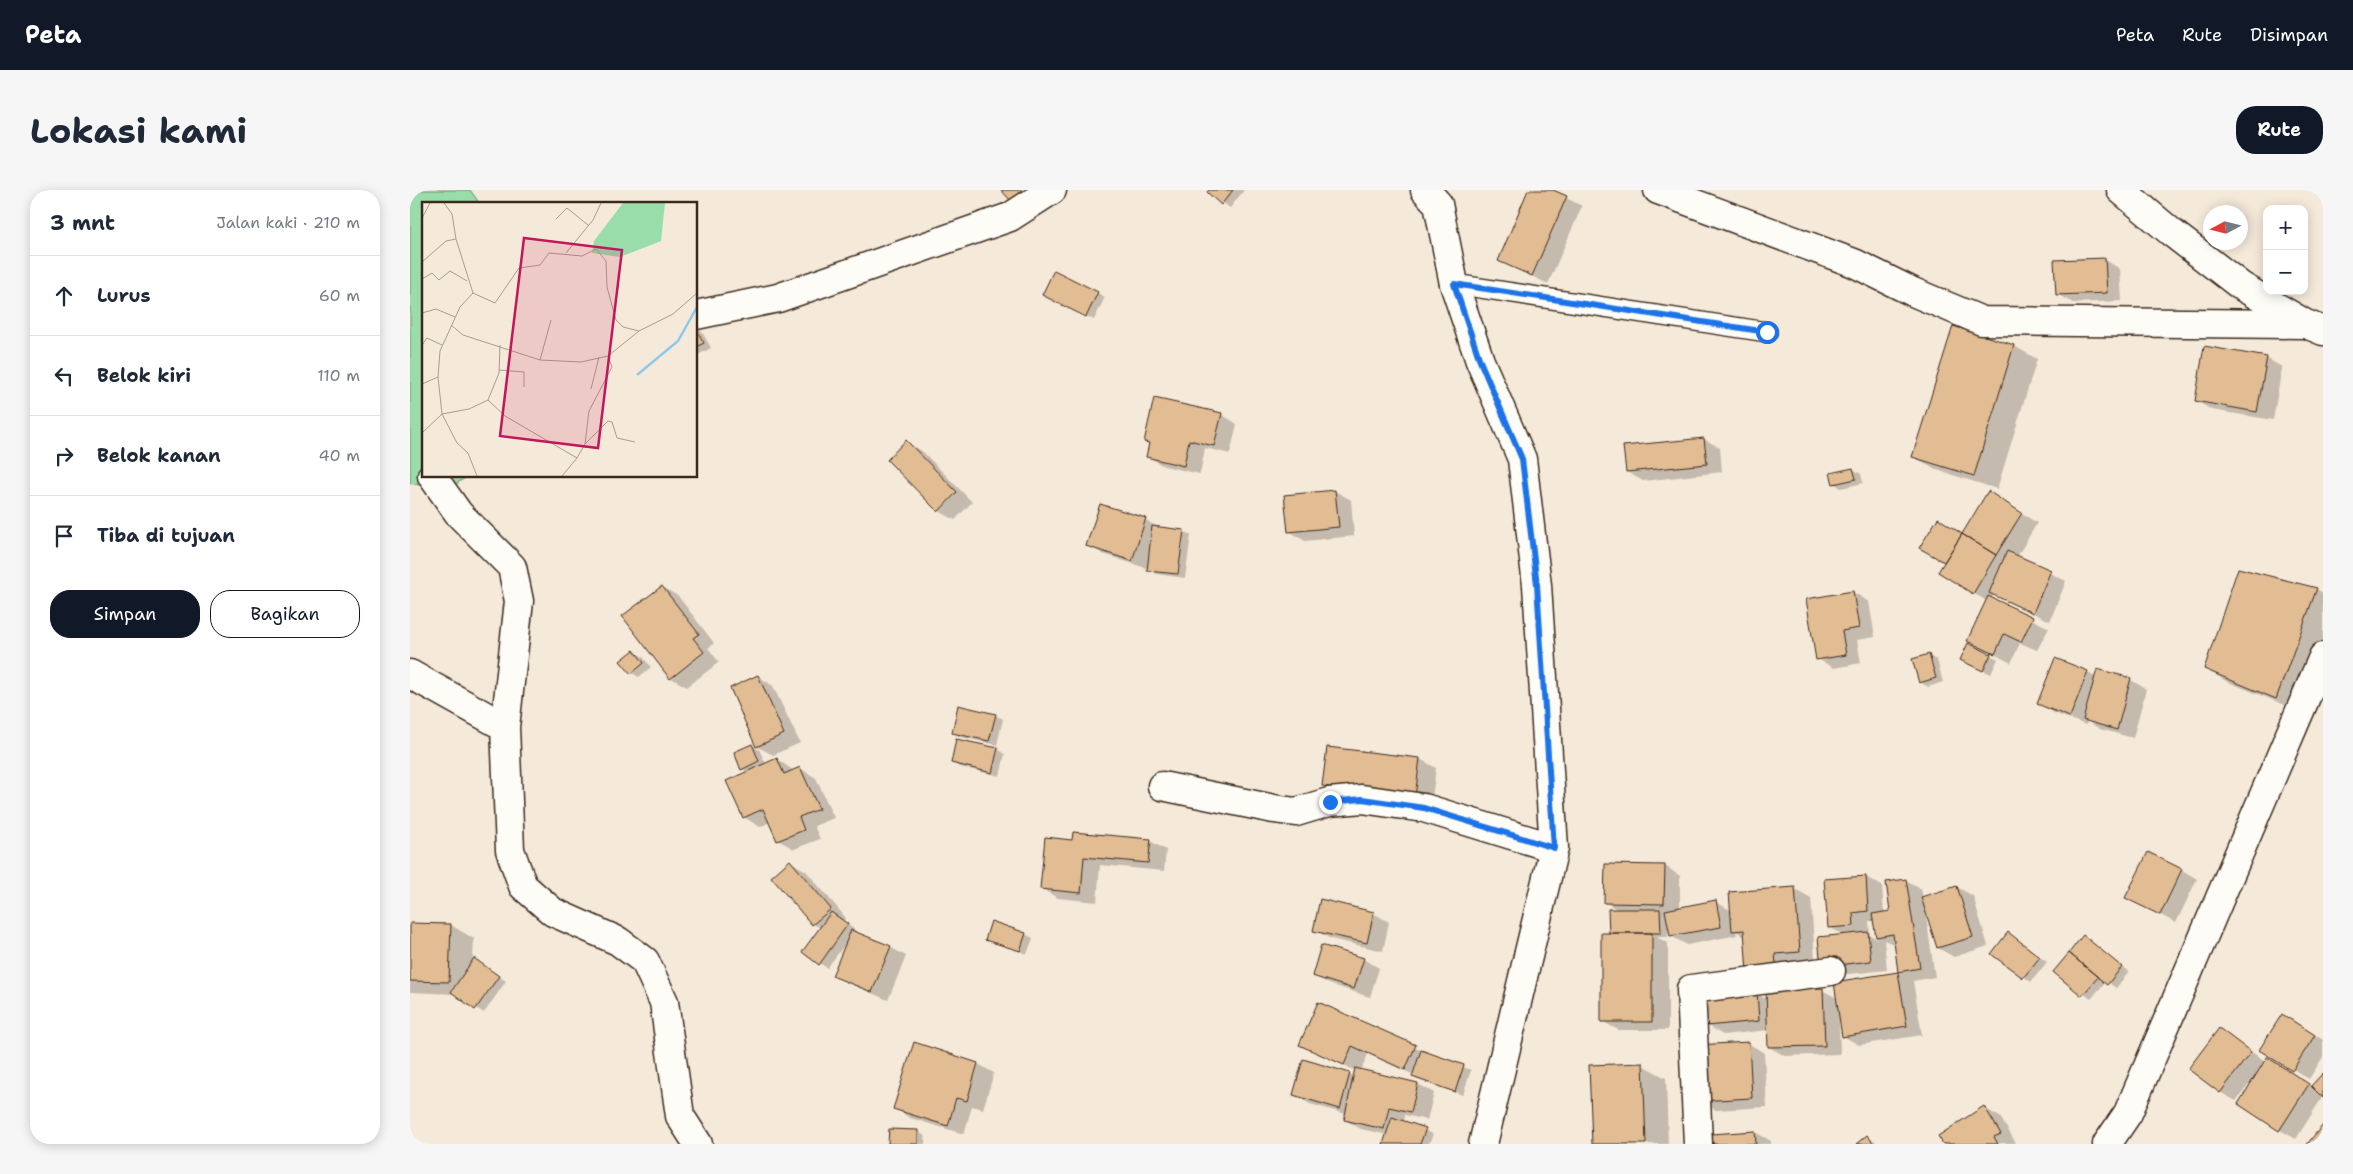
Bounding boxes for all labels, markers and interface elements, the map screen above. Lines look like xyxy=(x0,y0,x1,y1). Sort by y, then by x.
text: Peta xyxy=(25,19,81,51)
text: Peta xyxy=(2116,23,2154,47)
text: Rute xyxy=(2182,23,2222,47)
text: Disimpan xyxy=(2250,23,2328,47)
button: Rute xyxy=(2236,106,2323,154)
text: Lokasi kami xyxy=(30,107,247,154)
inset map xyxy=(422,202,698,478)
north arrow xyxy=(2203,205,2248,250)
map controls xyxy=(2263,205,2308,295)
button: + xyxy=(2263,205,2308,250)
text: 3 mnt xyxy=(50,209,115,237)
text: Jalan kaki · 210 m xyxy=(216,212,360,233)
button: − xyxy=(2263,250,2308,295)
icon: ahead xyxy=(50,282,78,310)
text: Lurus xyxy=(97,283,151,308)
text: 60 m xyxy=(319,285,360,306)
route start xyxy=(1756,321,1779,344)
icon: left xyxy=(50,362,78,390)
text: Belok kiri xyxy=(97,363,191,388)
text: 110 m xyxy=(317,365,360,386)
icon: right xyxy=(50,442,78,470)
text: Belok kanan xyxy=(97,443,221,468)
text: 40 m xyxy=(318,445,360,466)
icon: arrive xyxy=(50,522,78,550)
text: Tiba di tujuan xyxy=(97,523,235,548)
button: Simpan xyxy=(50,590,200,638)
button: Bagikan xyxy=(210,590,360,638)
route end xyxy=(1319,791,1342,814)

